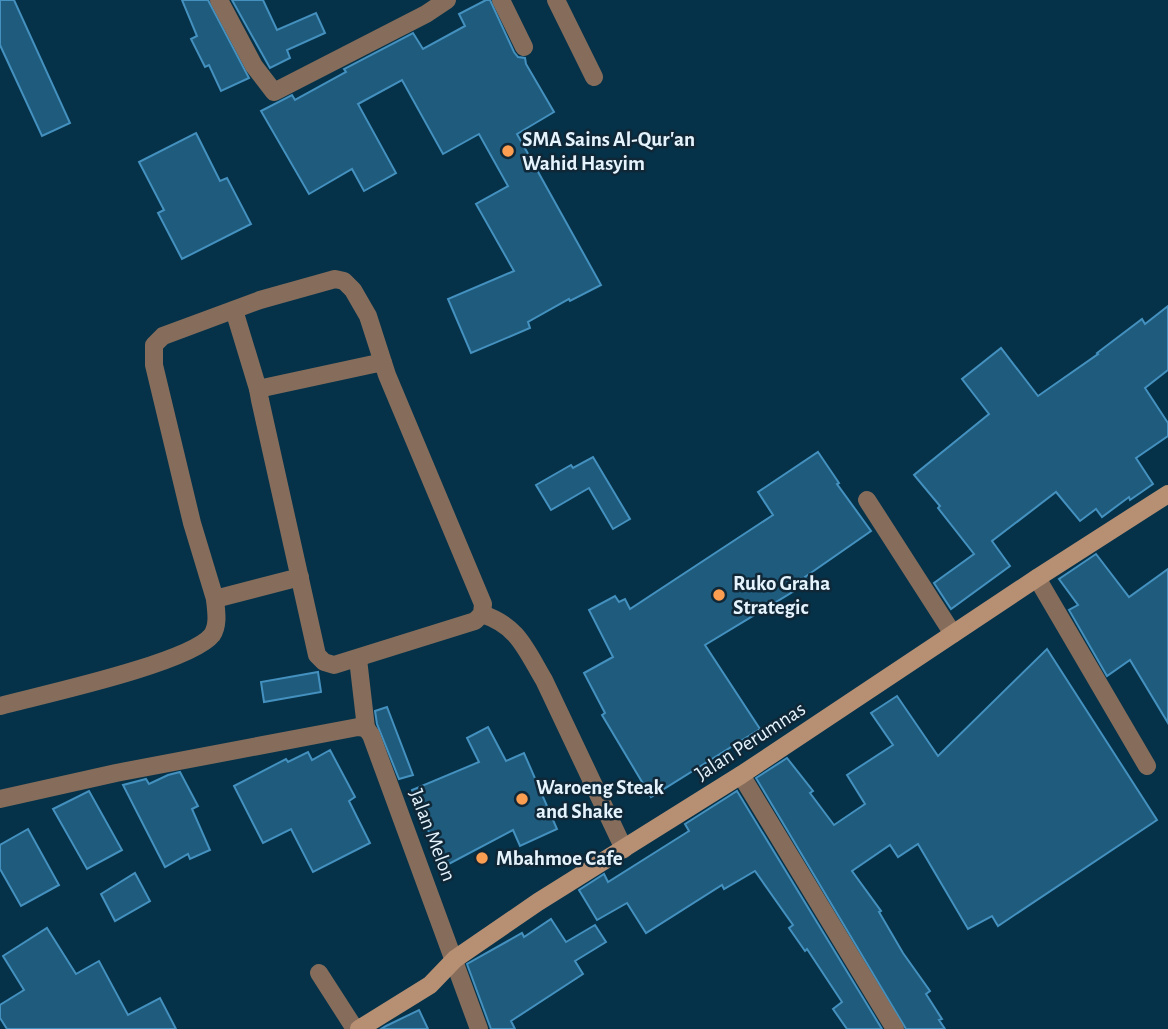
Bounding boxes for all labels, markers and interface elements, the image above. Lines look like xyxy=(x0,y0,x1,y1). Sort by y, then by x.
place label: SMA Sains Al-Qur'an Wahid Hasyim xyxy=(522,129,695,174)
marker: SMA Sains Al-Qur'an Wahid Hasyim xyxy=(500,143,516,159)
place label: Ruko Graha Strategic xyxy=(733,573,830,618)
marker: Ruko Graha Strategic xyxy=(711,587,727,603)
street label: Jalan Perumnas xyxy=(691,698,809,785)
place label: Waroeng Steak and Shake xyxy=(536,777,665,822)
street label: Jalan Melon xyxy=(405,786,460,884)
marker: Waroeng Steak and Shake xyxy=(514,791,530,807)
place label: Mbahmoe Cafe xyxy=(496,848,623,869)
marker: Mbahmoe Cafe xyxy=(474,850,490,866)

